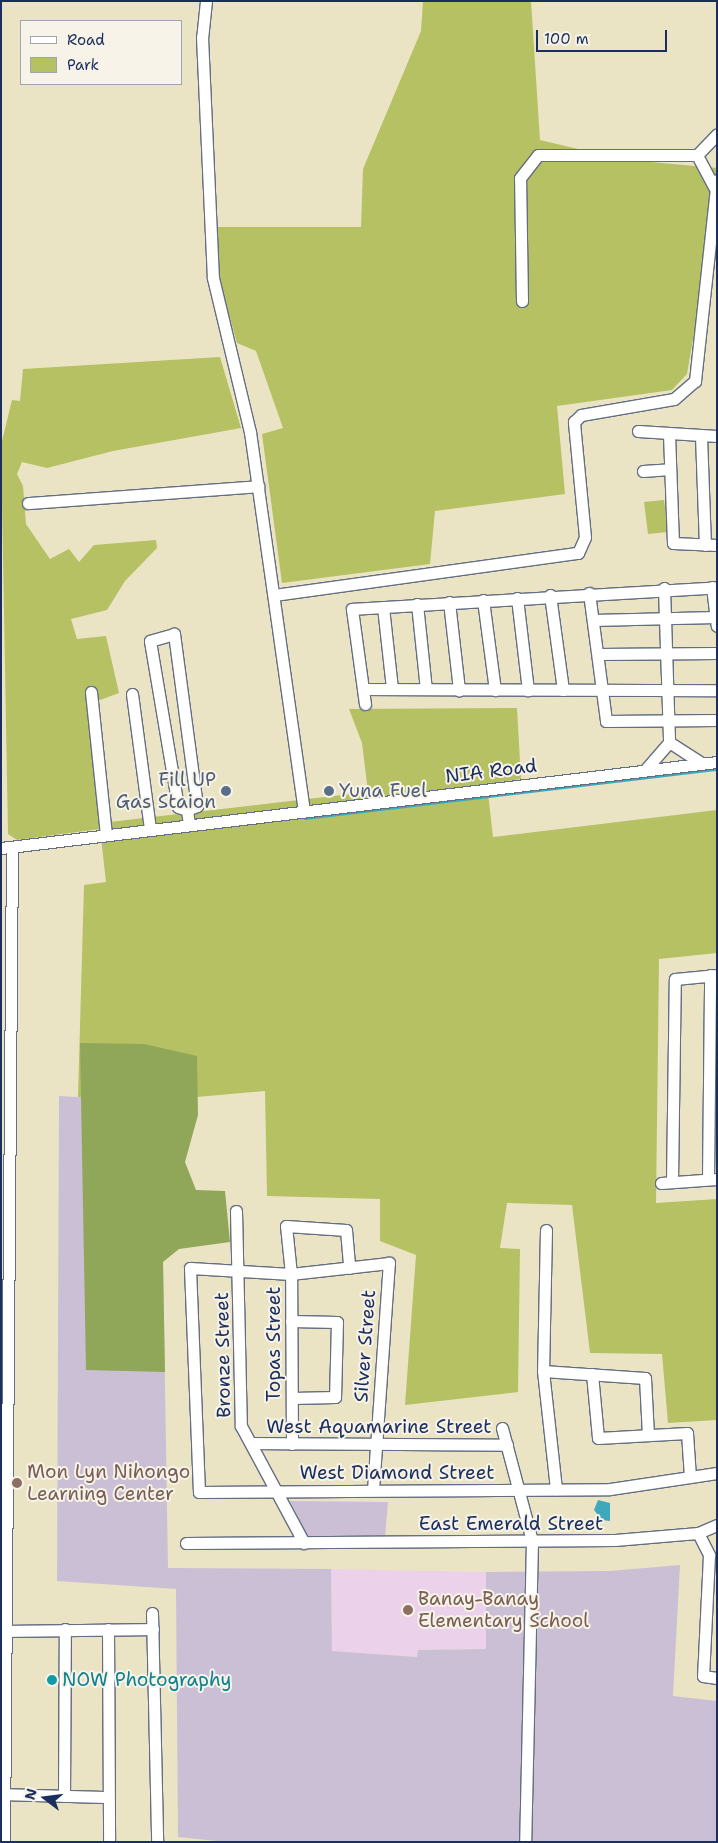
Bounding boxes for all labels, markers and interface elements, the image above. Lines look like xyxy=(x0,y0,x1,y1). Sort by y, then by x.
legend xyxy=(20,20,182,85)
scale bar xyxy=(538,20,669,52)
text: 100 m xyxy=(544,29,589,49)
text: Road xyxy=(67,30,105,50)
text: Park xyxy=(67,55,99,75)
street label: NIA Road xyxy=(444,754,538,788)
place label: Fill UP Gas Staion xyxy=(116,769,216,813)
place label: Yuna Fuel xyxy=(339,780,427,802)
marker: Fill UP Gas Staion xyxy=(220,785,232,797)
marker: Yuna Fuel xyxy=(323,785,335,797)
street label: Topas Street xyxy=(263,1286,285,1402)
street label: Silver Street xyxy=(350,1289,380,1403)
street label: Bronze Street xyxy=(211,1292,235,1418)
street label: West Aquamarine Street xyxy=(266,1416,492,1438)
place label: Mon Lyn Nihongo Learning Center xyxy=(27,1461,190,1505)
street label: West Diamond Street xyxy=(299,1462,495,1484)
marker: Mon Lyn Nihongo Learning Center xyxy=(11,1477,23,1489)
street label: East Emerald Street xyxy=(419,1513,603,1535)
place label: Banay-Banay Elementary School xyxy=(418,1588,589,1632)
marker: Banay-Banay Elementary School xyxy=(402,1604,414,1616)
place label: NOW Photography xyxy=(62,1669,231,1691)
marker: NOW Photography xyxy=(46,1674,58,1686)
north arrow xyxy=(20,1773,70,1823)
text: N xyxy=(20,1786,41,1802)

